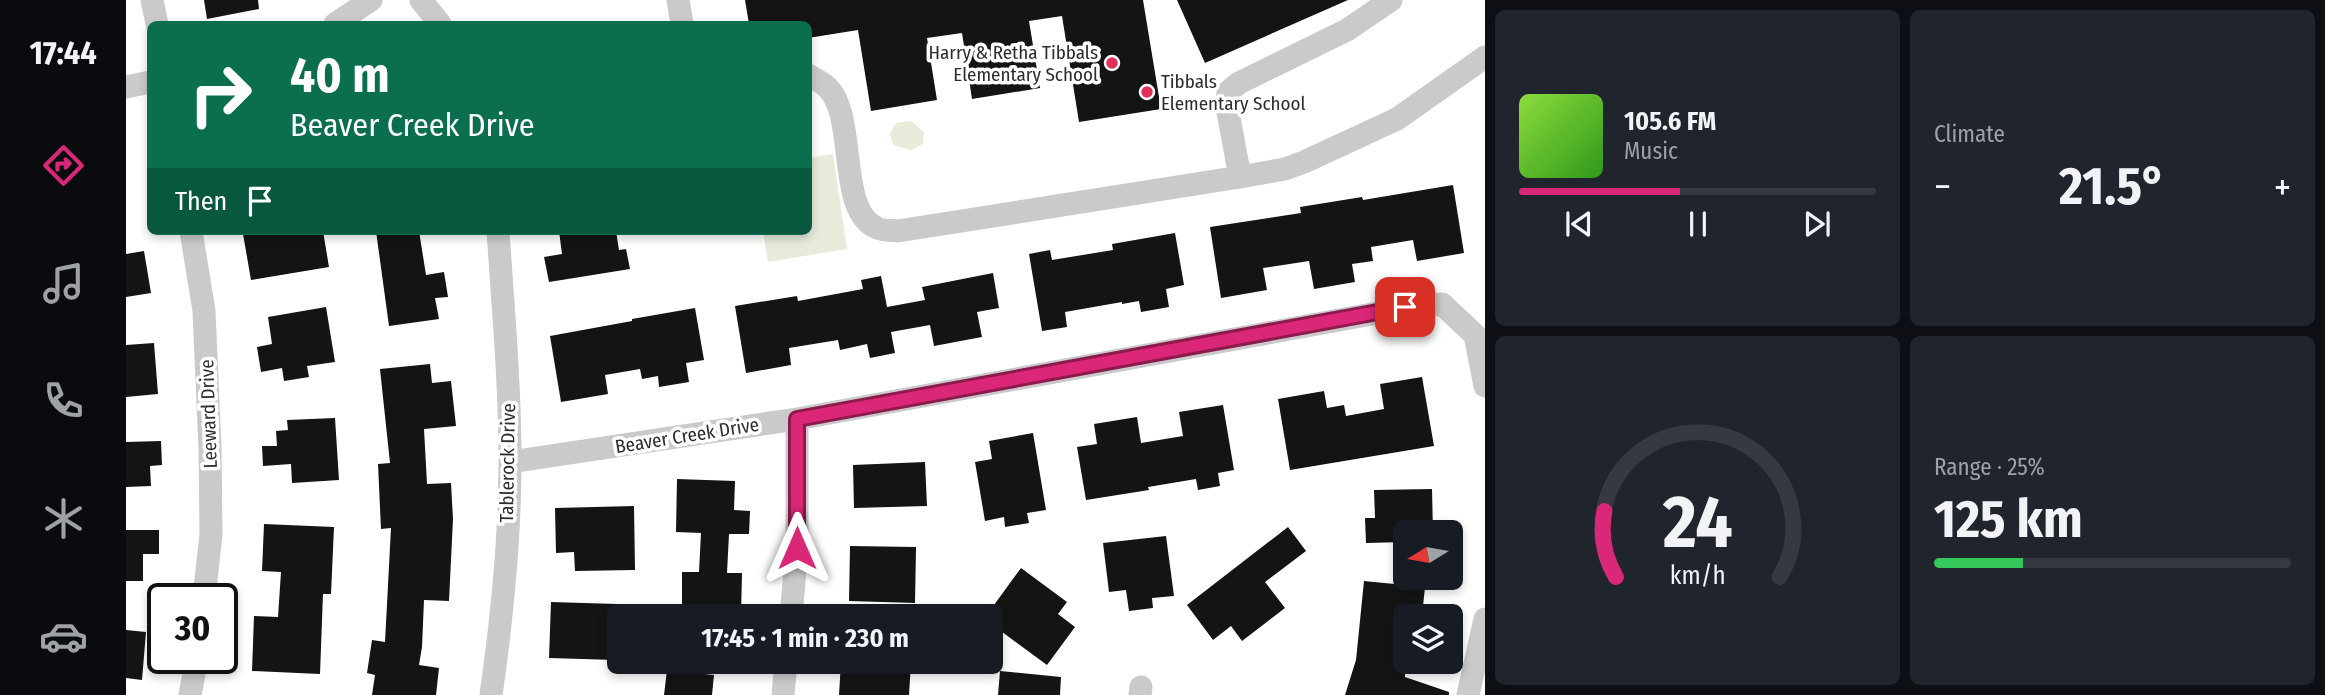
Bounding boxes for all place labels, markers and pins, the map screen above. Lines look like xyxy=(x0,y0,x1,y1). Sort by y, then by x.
place label: Harry & Retha Tibbals Elementary School xyxy=(929,41,1098,86)
marker: Harry & Retha Tibbals Elementary School xyxy=(1104,55,1120,71)
place label: Tibbals Elementary School xyxy=(1161,70,1306,115)
marker: Tibbals Elementary School xyxy=(1139,84,1155,100)
pin xyxy=(1375,277,1435,337)

